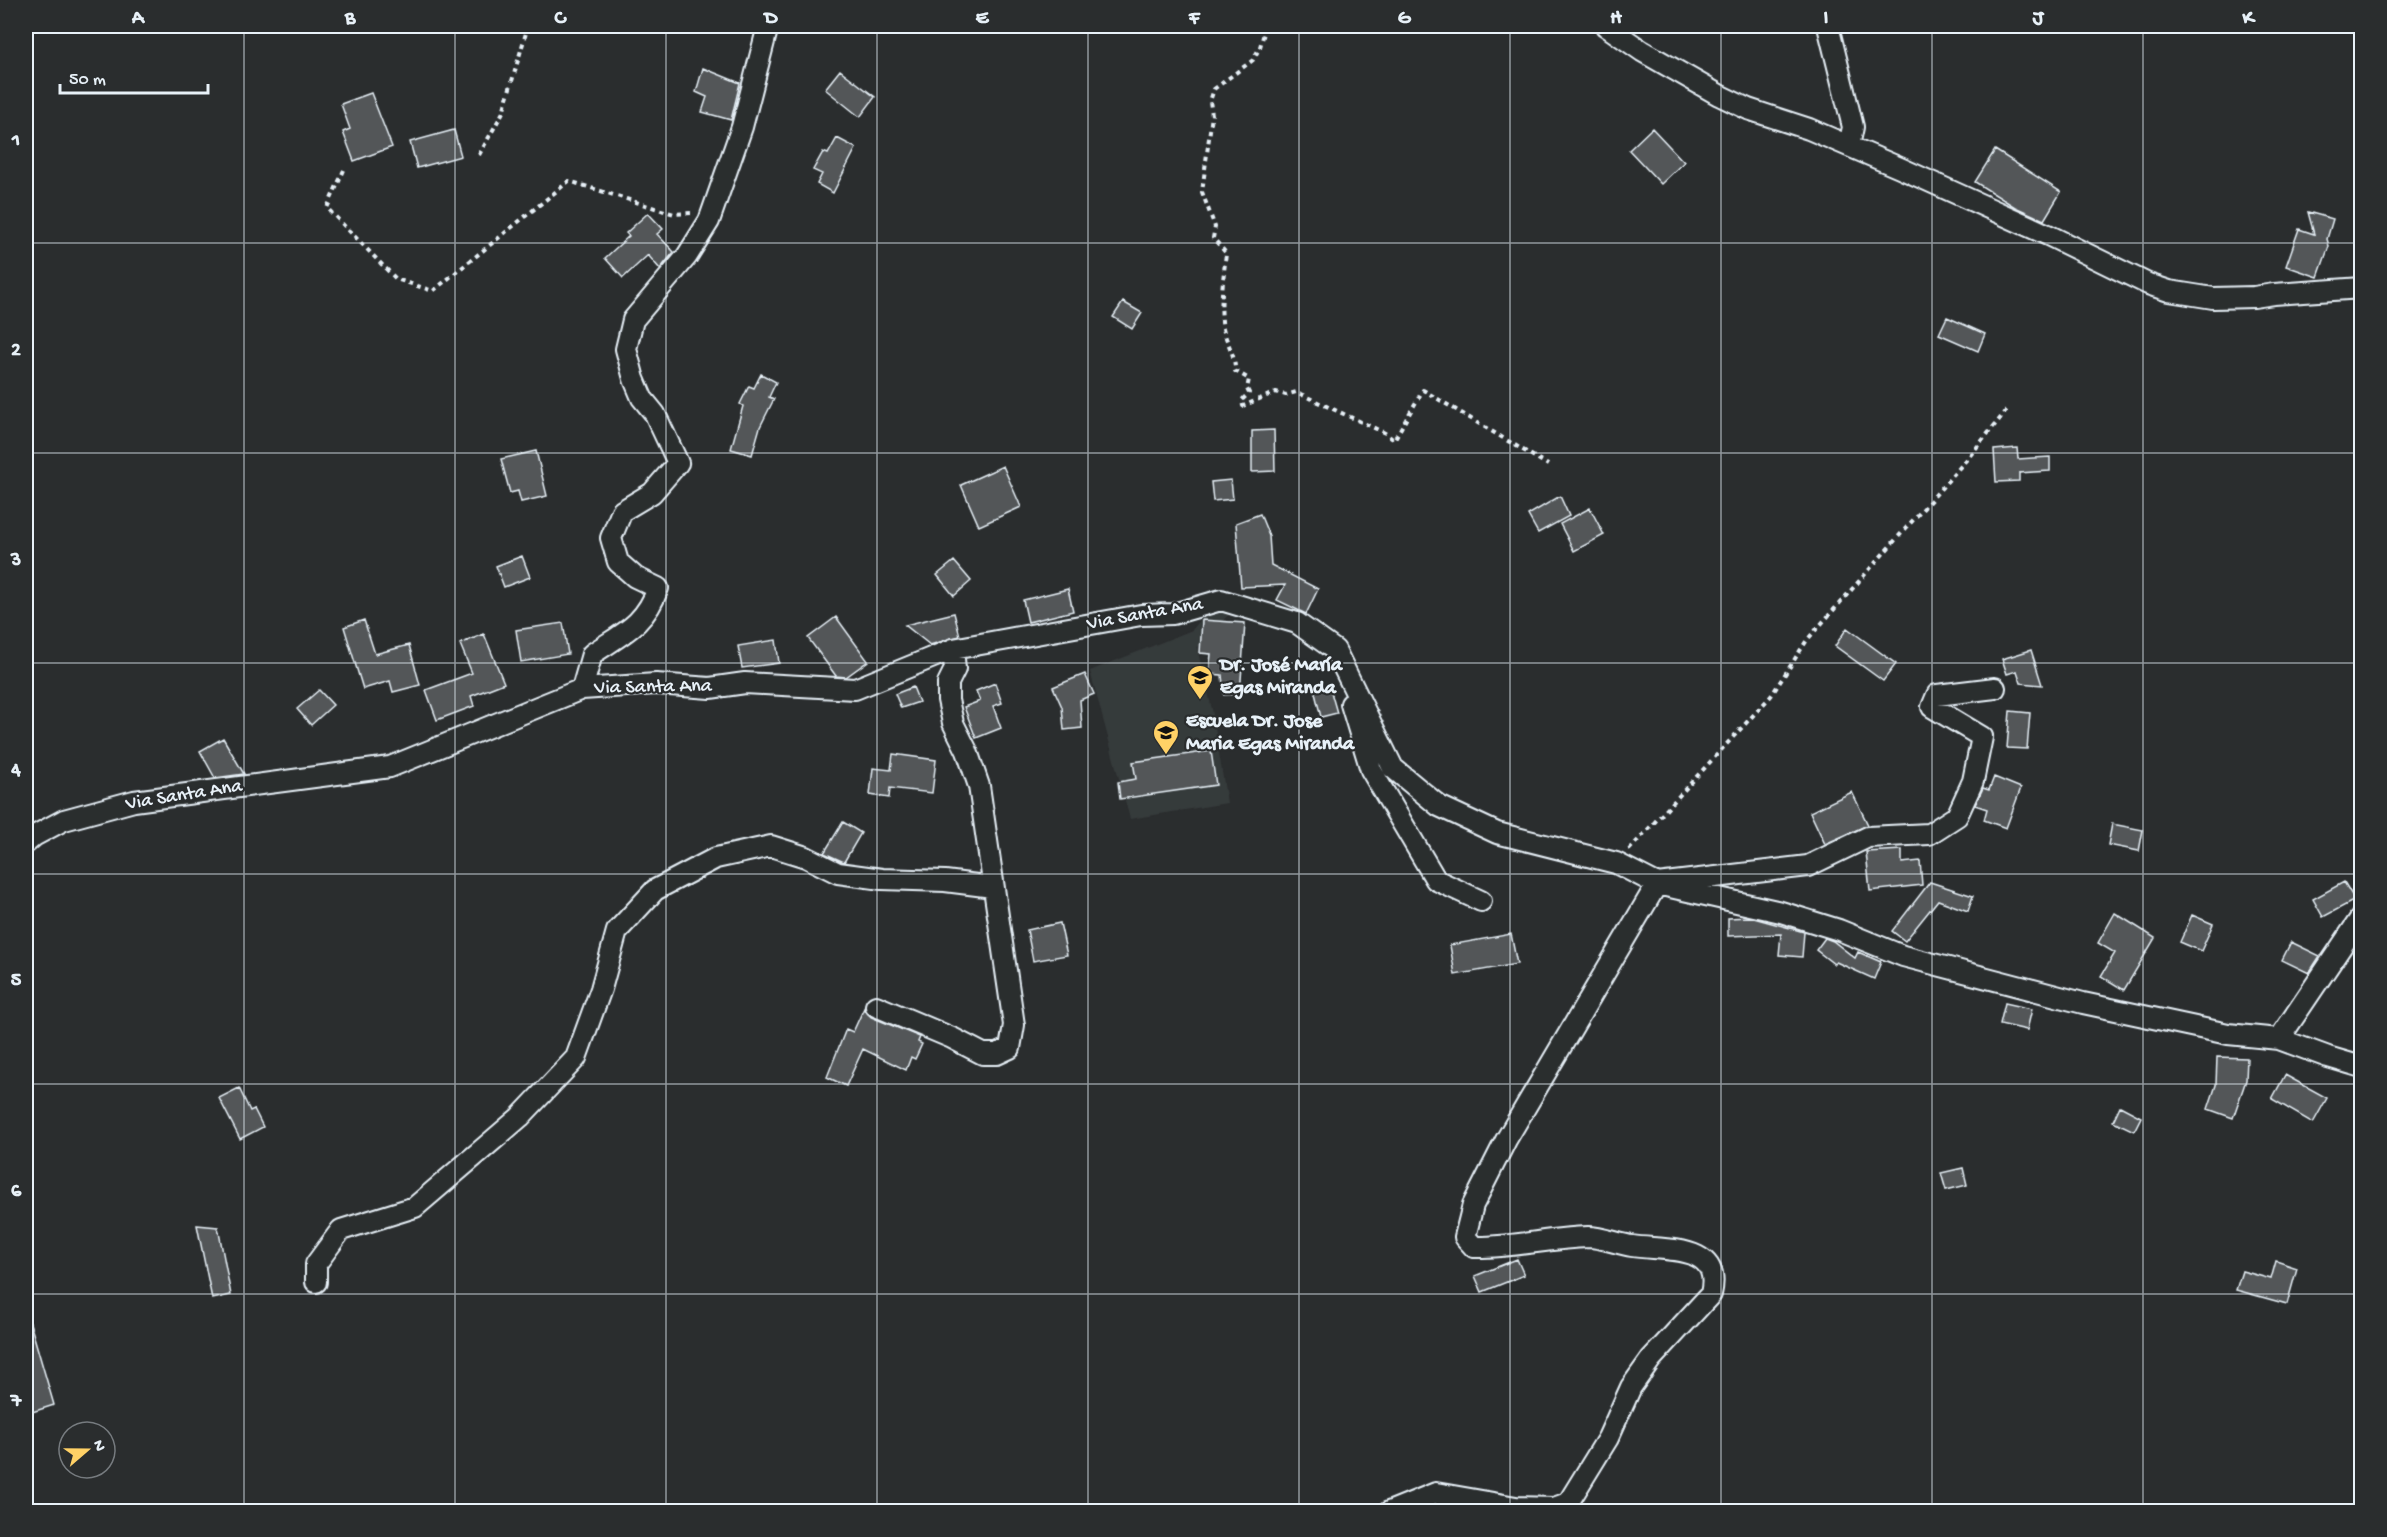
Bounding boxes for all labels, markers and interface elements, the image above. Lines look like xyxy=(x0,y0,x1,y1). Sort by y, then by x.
text: A xyxy=(131,8,146,31)
text: B xyxy=(344,8,356,31)
text: C xyxy=(554,8,568,31)
text: D xyxy=(762,8,778,31)
text: E xyxy=(976,8,990,31)
text: F xyxy=(1188,8,1201,31)
text: G xyxy=(1398,8,1412,31)
text: H xyxy=(1610,8,1622,31)
text: I xyxy=(1824,8,1829,31)
text: J xyxy=(2032,8,2045,31)
text: K xyxy=(2241,8,2256,31)
scale bar xyxy=(60,57,208,95)
text: 50 m xyxy=(69,70,106,91)
text: 1 xyxy=(11,130,20,153)
text: 2 xyxy=(11,340,21,363)
text: 3 xyxy=(10,550,21,573)
street label: Via Santa Ana xyxy=(1084,593,1206,637)
place label: Dr. José María Egas Miranda xyxy=(1218,655,1343,701)
school or university icon: Dr. José María Egas Miranda xyxy=(1185,663,1215,701)
street label: Via Santa Ana xyxy=(593,675,713,701)
place label: Escuela Dr. Jose Maria Egas Miranda xyxy=(1186,711,1355,757)
school or university icon: Escuela Dr. Jose Maria Egas Miranda xyxy=(1151,718,1181,756)
text: 4 xyxy=(10,760,21,783)
street label: Via Santa Ana xyxy=(123,775,245,817)
text: 5 xyxy=(11,970,22,993)
text: 6 xyxy=(11,1181,22,1204)
text: 7 xyxy=(10,1391,23,1414)
north arrow xyxy=(57,1420,117,1480)
text: N xyxy=(87,1438,109,1455)

